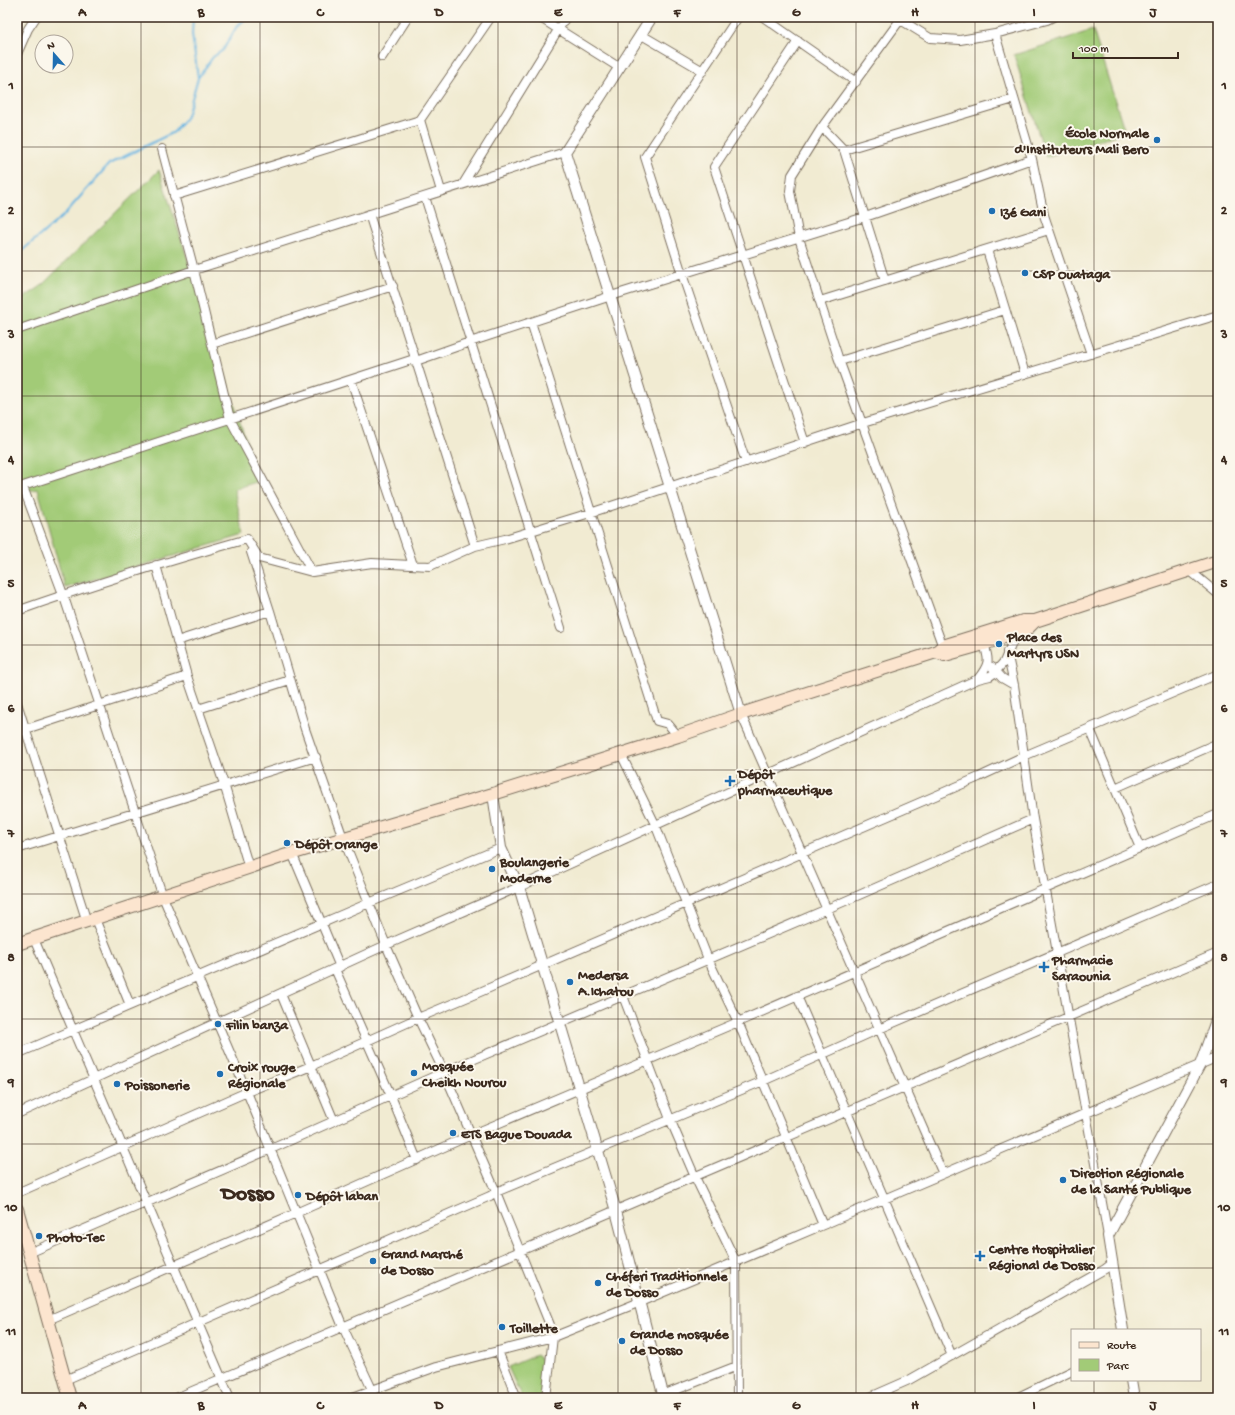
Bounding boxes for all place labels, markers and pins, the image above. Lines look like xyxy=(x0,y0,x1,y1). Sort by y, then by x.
place label: École Normale d'Instituteurs Mali Bero xyxy=(1015,126,1150,159)
marker: École Normale d'Instituteurs Mali Bero xyxy=(1152,135,1162,145)
place label: Izé Gani xyxy=(1000,205,1046,222)
marker: Izé Gani xyxy=(987,206,997,216)
place label: CSP Ouataga xyxy=(1032,267,1111,284)
marker: CSP Ouataga xyxy=(1020,268,1030,278)
place label: Place des Martyrs USN xyxy=(1006,630,1079,663)
marker: Place des Martyrs USN xyxy=(994,639,1004,649)
place label: Dépôt pharmaceutique xyxy=(736,767,833,800)
marker: Dépôt pharmaceutique xyxy=(725,776,735,786)
place label: Dépôt Orange xyxy=(293,837,378,854)
marker: Dépôt Orange xyxy=(282,838,292,848)
place label: Boulangerie Moderne xyxy=(499,855,570,888)
marker: Boulangerie Moderne xyxy=(487,864,497,874)
place label: Pharmacie Saraounia xyxy=(1051,953,1113,986)
marker: Pharmacie Saraounia xyxy=(1039,962,1049,972)
place label: Medersa A.Ichatou xyxy=(577,968,634,1001)
marker: Medersa A.Ichatou xyxy=(565,977,575,987)
place label: Filin banza xyxy=(225,1018,289,1035)
marker: Filin banza xyxy=(213,1019,223,1029)
place label: Mosquée Cheikh Nourou xyxy=(421,1059,507,1092)
place label: Croix rouge Régionale xyxy=(227,1060,296,1093)
marker: Mosquée Cheikh Nourou xyxy=(409,1068,419,1078)
marker: Croix rouge Régionale xyxy=(215,1069,225,1079)
place label: Poissonerie xyxy=(124,1078,190,1095)
marker: Poissonerie xyxy=(112,1079,122,1089)
place label: ETS Bague Douada xyxy=(461,1127,573,1144)
marker: ETS Bague Douada xyxy=(448,1128,458,1138)
place label: Direction Régionale de la Santé Publique xyxy=(1069,1166,1192,1199)
marker: Direction Régionale de la Santé Publique xyxy=(1058,1175,1068,1185)
place label: Dépôt laban xyxy=(304,1189,379,1206)
marker: Dépôt laban xyxy=(293,1190,303,1200)
place label: Photo-Tec xyxy=(46,1230,106,1247)
marker: Photo-Tec xyxy=(34,1231,44,1241)
place label: Centre Hospitalier Régional de Dosso xyxy=(988,1242,1096,1275)
place label: Grand Marché de Dosso xyxy=(381,1247,463,1280)
marker: Centre Hospitalier Régional de Dosso xyxy=(974,1250,986,1262)
marker: Grand Marché de Dosso xyxy=(368,1256,378,1266)
place label: Chéferi Traditionnele de Dosso xyxy=(605,1269,728,1302)
marker: Chéferi Traditionnele de Dosso xyxy=(593,1278,603,1288)
place label: Toillette xyxy=(509,1321,559,1338)
marker: Toillette xyxy=(497,1322,507,1332)
place label: Grande mosquée de Dosso xyxy=(630,1327,729,1360)
marker: Grande mosquée de Dosso xyxy=(617,1336,627,1346)

